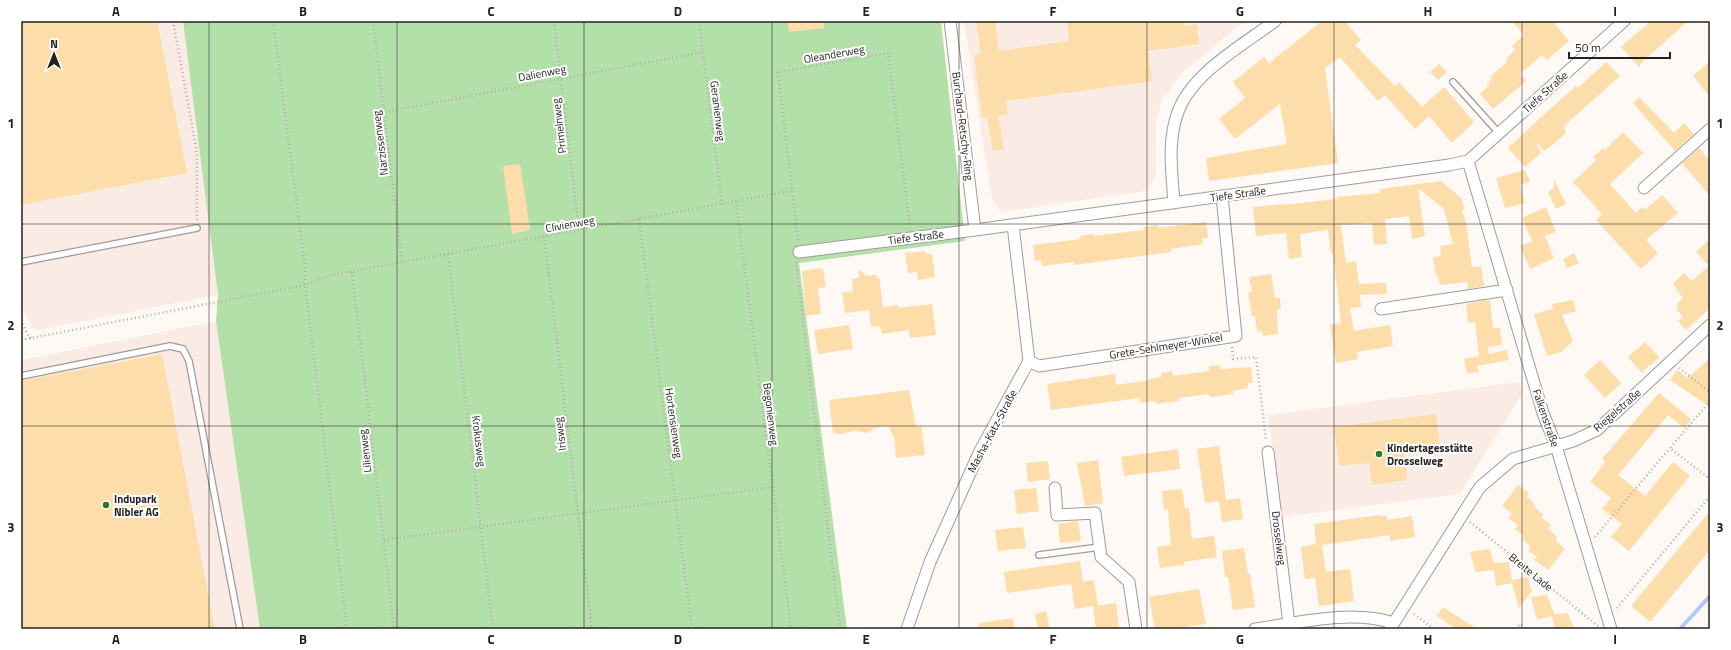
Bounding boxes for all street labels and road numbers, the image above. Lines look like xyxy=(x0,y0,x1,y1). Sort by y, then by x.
street label: Oleanderweg xyxy=(802,41,866,67)
street label: Dalienweg xyxy=(517,60,568,85)
street label: Tiefe Straße xyxy=(1519,67,1572,117)
street label: Burchard-Retschy-Ring xyxy=(948,71,978,182)
street label: Geranienweg xyxy=(706,80,730,143)
street label: Primelnweg xyxy=(548,97,570,154)
street label: Narzissenweg xyxy=(368,109,392,176)
street label: Tiefe Straße xyxy=(1209,182,1267,206)
street label: Clivienweg xyxy=(544,212,596,236)
street label: Tiefe Straße xyxy=(887,226,945,248)
street label: Grete-Sehlmeyer-Winkel xyxy=(1108,329,1224,363)
street label: Begonienweg xyxy=(759,382,783,447)
street label: Riegelstraße xyxy=(1590,384,1645,435)
street label: Masha-Katz-Straße xyxy=(963,386,1021,475)
street label: Hortensienweg xyxy=(661,387,687,459)
street label: Falkenstraße xyxy=(1529,387,1564,449)
street label: Krokusweg xyxy=(468,414,490,468)
street label: Irisweg xyxy=(550,416,570,452)
street label: Lilienweg xyxy=(354,428,376,474)
street label: Drosselweg xyxy=(1268,510,1290,566)
street label: Breite Lade xyxy=(1506,549,1557,595)

